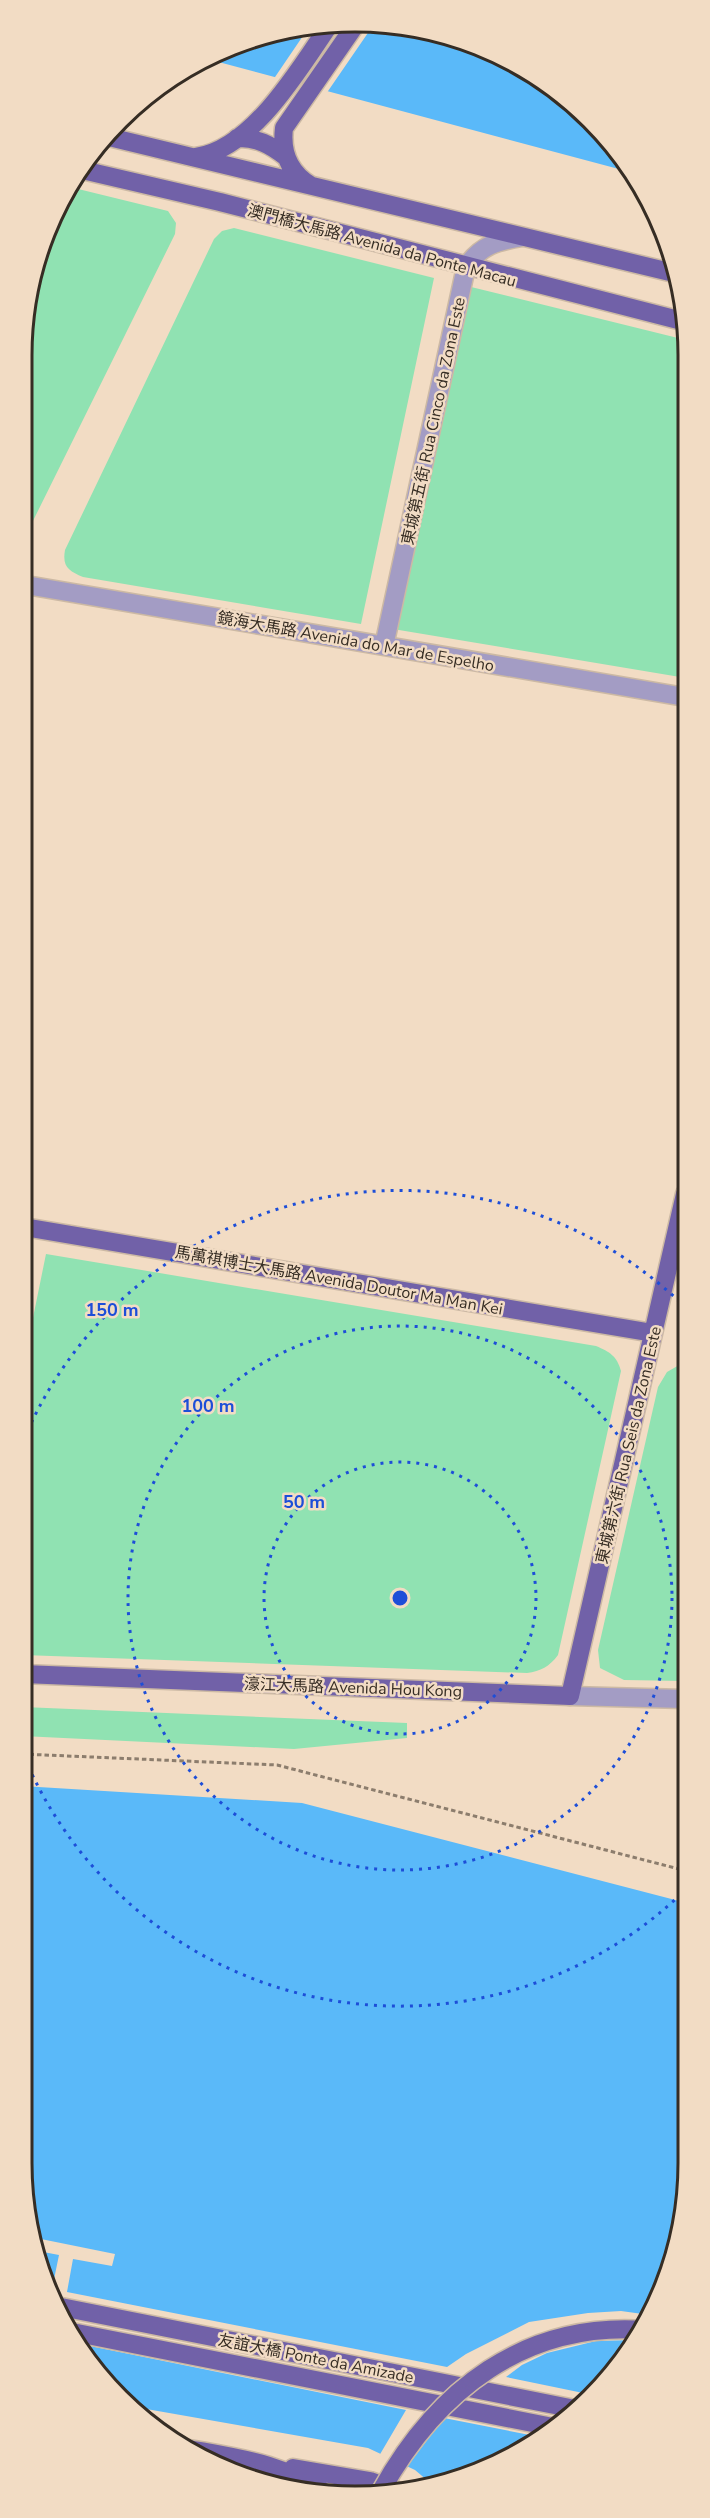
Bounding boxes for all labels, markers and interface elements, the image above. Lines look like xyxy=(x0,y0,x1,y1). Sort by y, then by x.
street label: 澳門橋大馬路 Avenida da Ponte Macau xyxy=(245,199,519,293)
street label: 東城第五街 Rua Cinco da Zona Este xyxy=(397,295,471,547)
street label: 鏡海大馬路 Avenida do Mar de Espelho xyxy=(216,607,496,677)
street label: 馬萬祺博士大馬路 Avenida Doutor Ma Man Kei xyxy=(173,1241,504,1321)
text: 150 m xyxy=(85,1298,139,1322)
street label: 東城第六街 Rua Seis da Zona Este xyxy=(591,1324,667,1566)
text: 100 m xyxy=(181,1394,235,1418)
text: 50 m xyxy=(283,1490,325,1514)
centre of rings xyxy=(390,1588,410,1608)
street label: 濠江大馬路 Avenida Hou Kong xyxy=(244,1673,462,1703)
street label: 友誼大橋 Ponte da Amizade xyxy=(216,2329,415,2389)

